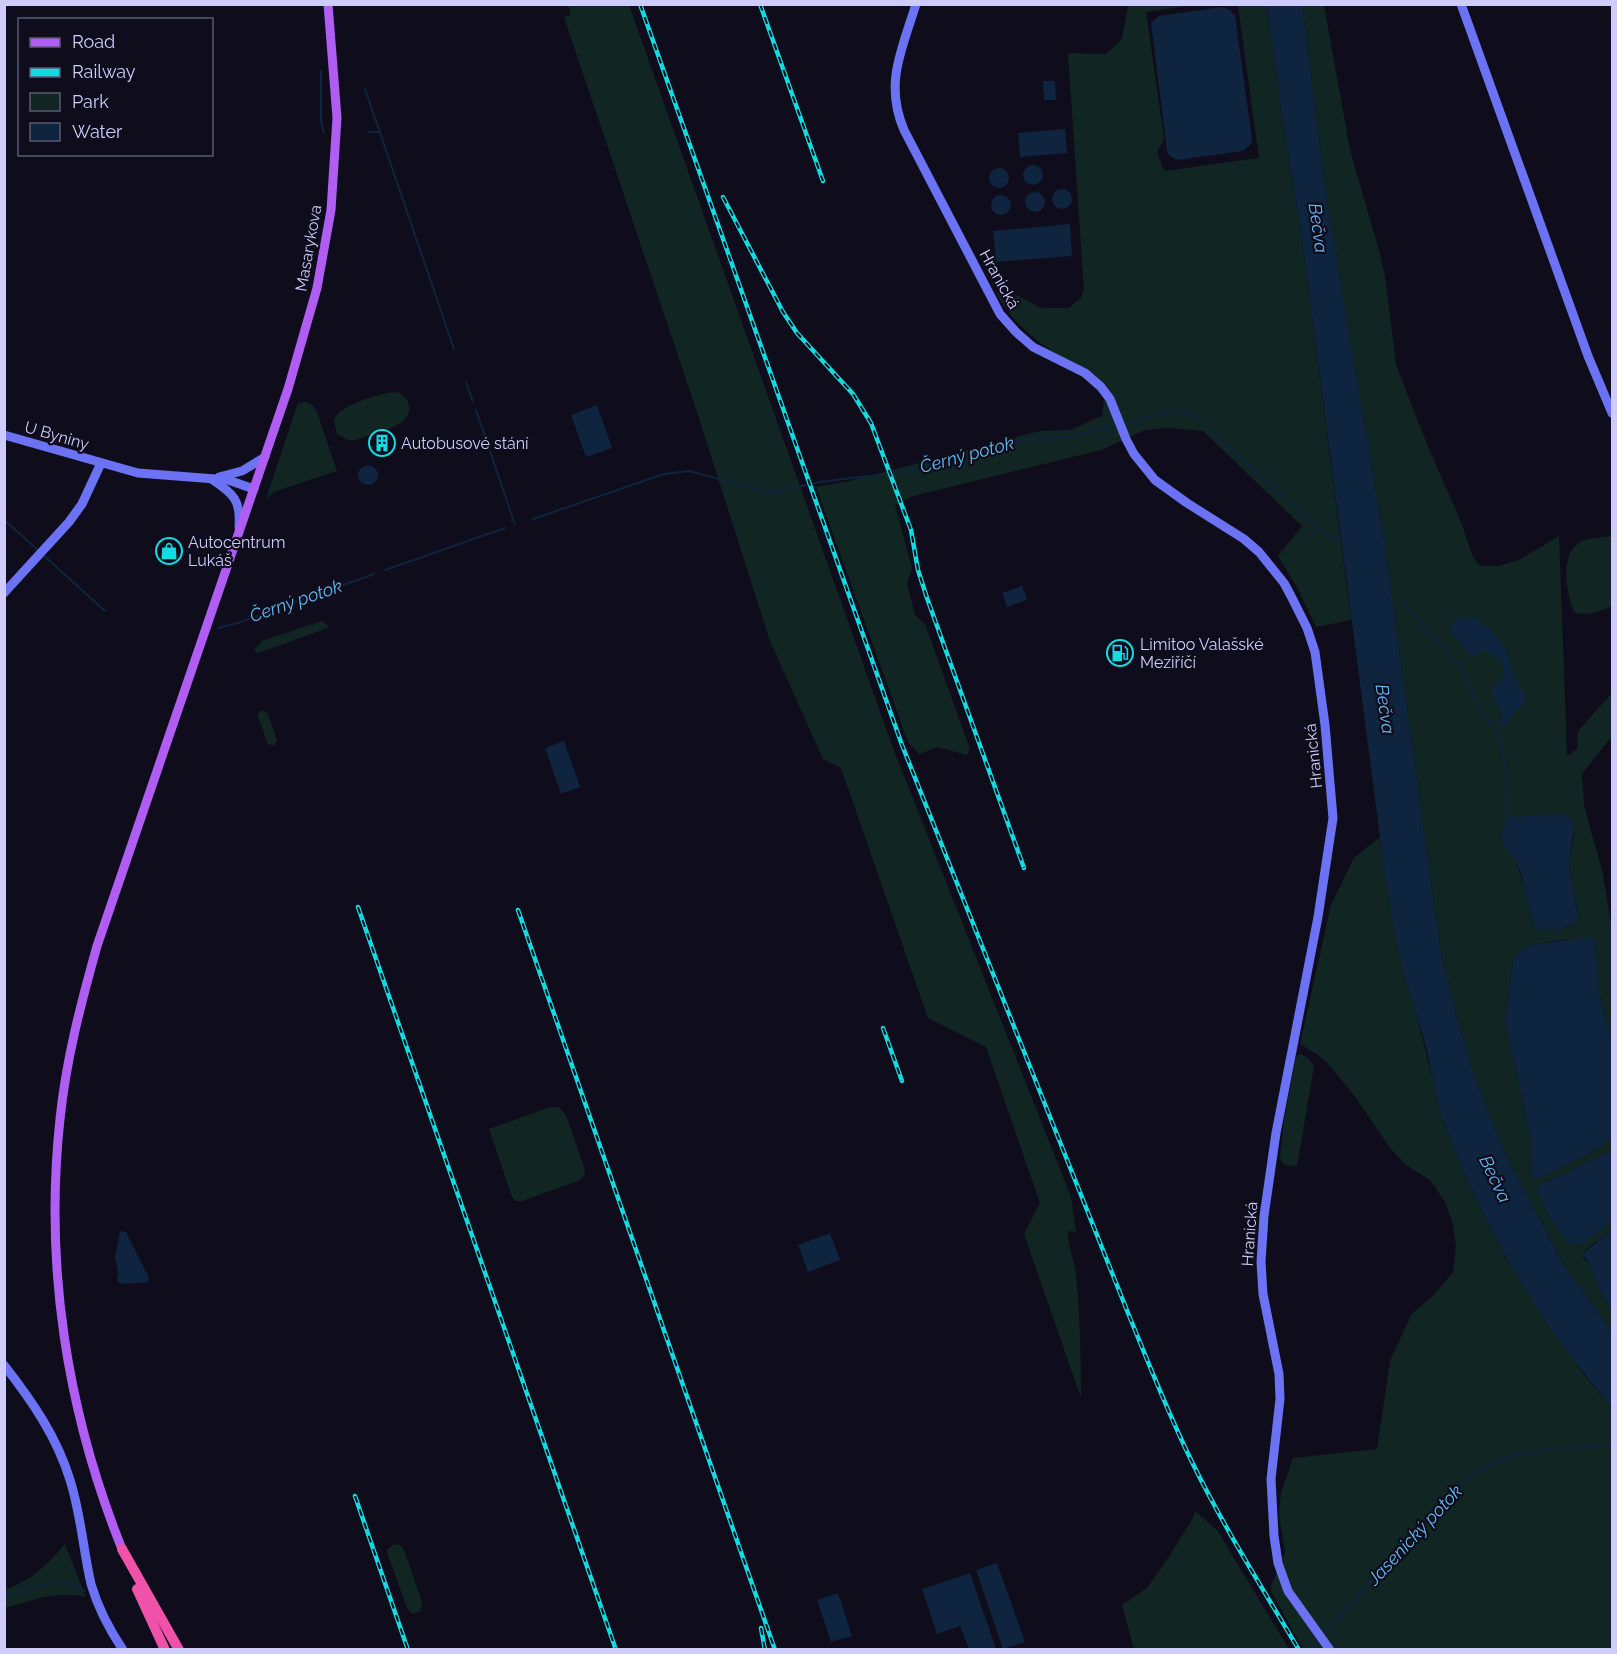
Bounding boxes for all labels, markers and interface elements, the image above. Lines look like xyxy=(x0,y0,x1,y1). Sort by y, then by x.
legend xyxy=(18,18,213,156)
text: Road xyxy=(72,31,115,52)
text: Railway xyxy=(72,61,136,82)
text: Park xyxy=(72,91,109,112)
text: Water xyxy=(72,121,123,142)
water label: Bečva xyxy=(1305,202,1332,254)
street label: Masarykova xyxy=(292,203,325,293)
street label: Hranická xyxy=(976,246,1024,312)
street label: U Byniny xyxy=(22,417,92,454)
building icon: Autobusové stání xyxy=(367,428,397,458)
water label: Černý potok xyxy=(917,431,1017,477)
place label: Autobusové stání xyxy=(401,434,529,453)
place label: Autocentrum Lukáš xyxy=(188,533,285,570)
shop icon: Autocentrum Lukáš xyxy=(154,536,184,566)
water label: Černý potok xyxy=(246,574,345,626)
place label: Limitoo Valašské Meziříčí xyxy=(1140,635,1264,672)
fuel station icon: Limitoo Valašské Meziříčí xyxy=(1105,638,1135,668)
water label: Bečva xyxy=(1372,683,1399,735)
street label: Hranická xyxy=(1301,723,1326,789)
water label: Bečva xyxy=(1475,1152,1516,1206)
street label: Hranická xyxy=(1238,1201,1261,1267)
water label: Jasenický potok xyxy=(1362,1480,1467,1590)

